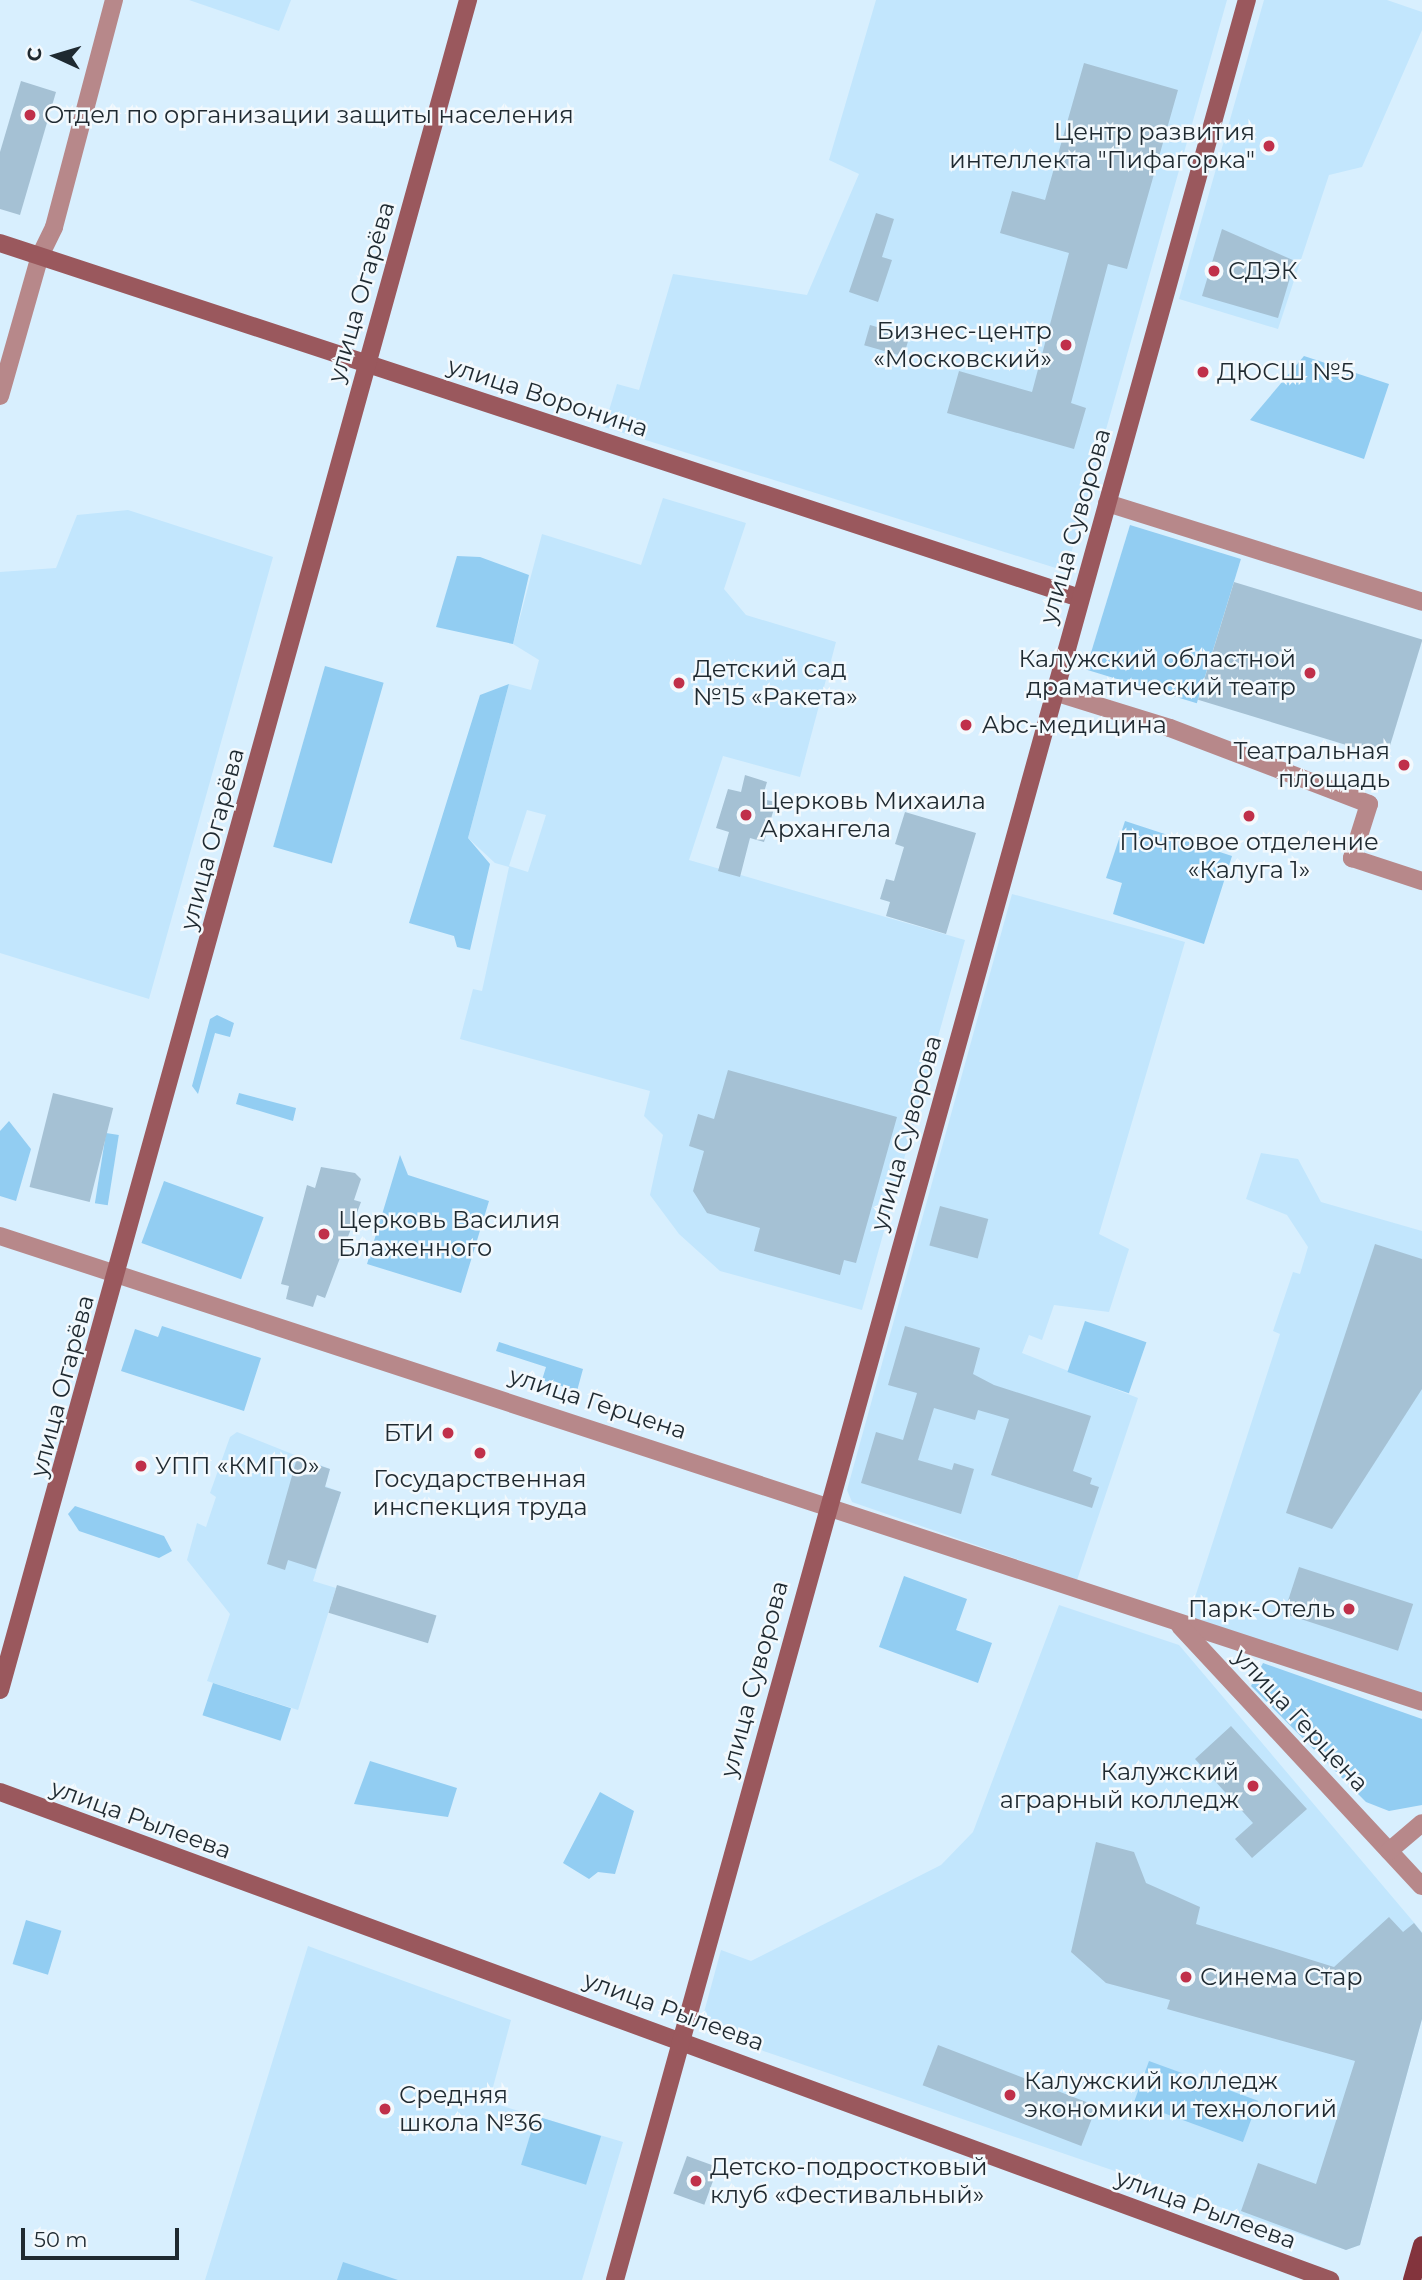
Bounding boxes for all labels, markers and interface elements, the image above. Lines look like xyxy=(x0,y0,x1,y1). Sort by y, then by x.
north arrow xyxy=(21,21,91,91)
text: С xyxy=(23,47,47,62)
place label: Отдел по организации защиты населения xyxy=(44,101,574,129)
marker: Отдел по организации защиты населения xyxy=(22,107,38,123)
place label: Центр развития интеллекта "Пифагорка" xyxy=(949,118,1255,174)
marker: Центр развития интеллекта "Пифагорка" xyxy=(1261,138,1277,154)
street label: улица Огарёва xyxy=(321,198,401,386)
place label: СДЭК xyxy=(1228,257,1298,285)
marker: СДЭК xyxy=(1206,263,1222,279)
place label: Бизнес-центр «Московский» xyxy=(873,317,1052,373)
marker: Бизнес-центр «Московский» xyxy=(1058,337,1074,353)
street label: улица Воронина xyxy=(444,351,652,443)
place label: ДЮСШ №5 xyxy=(1217,358,1354,386)
marker: ДЮСШ №5 xyxy=(1195,364,1211,380)
street label: улица Суворова xyxy=(1033,425,1117,627)
place label: Калужский областной драматический театр xyxy=(1019,645,1296,701)
place label: Детский сад №15 «Ракета» xyxy=(693,655,858,711)
marker: Калужский областной драматический театр xyxy=(1302,665,1318,681)
marker: Детский сад №15 «Ракета» xyxy=(671,675,687,691)
place label: Abc-медицина xyxy=(982,711,1167,739)
marker: Abc-медицина xyxy=(956,715,976,735)
place label: Театральная площадь xyxy=(1234,737,1390,793)
street label: улица Огарёва xyxy=(174,745,250,933)
marker: Театральная площадь xyxy=(1396,757,1412,773)
place label: Церковь Михаила Архангела xyxy=(760,787,986,843)
marker: Церковь Михаила Архангела xyxy=(738,807,754,823)
marker: Почтовое отделение «Калуга 1» xyxy=(1241,808,1257,824)
place label: Почтовое отделение «Калуга 1» xyxy=(1119,828,1379,884)
street label: улица Суворова xyxy=(864,1032,948,1234)
place label: Церковь Василия Блаженного xyxy=(338,1206,560,1262)
marker: Церковь Василия Блаженного xyxy=(316,1226,332,1242)
street label: улица Огарёва xyxy=(24,1292,100,1480)
street label: улица Герцена xyxy=(506,1361,690,1445)
place label: БТИ xyxy=(384,1419,434,1447)
marker: БТИ xyxy=(440,1425,456,1441)
marker: Государственная инспекция труда xyxy=(472,1445,488,1461)
place label: УПП «КМПО» xyxy=(155,1452,319,1480)
marker: УПП «КМПО» xyxy=(133,1458,149,1474)
place label: Государственная инспекция труда xyxy=(373,1465,587,1521)
street label: улица Суворова xyxy=(714,1578,794,1780)
place label: Парк-Отель xyxy=(1188,1595,1335,1623)
marker: Парк-Отель xyxy=(1341,1601,1357,1617)
street label: улица Герцена xyxy=(1227,1643,1375,1797)
place label: Калужский аграрный колледж xyxy=(1000,1758,1239,1814)
street label: улица Рылеева xyxy=(47,1773,235,1865)
marker: Калужский аграрный колледж xyxy=(1245,1778,1261,1794)
place label: Синема Стар xyxy=(1200,1963,1363,1991)
street label: улица Рылеева xyxy=(580,1965,768,2057)
marker: Синема Стар xyxy=(1178,1969,1194,1985)
place label: Калужский колледж экономики и технологий xyxy=(1024,2067,1337,2123)
place label: Средняя школа №36 xyxy=(399,2081,542,2137)
marker: Калужский колледж экономики и технологий xyxy=(1002,2087,1018,2103)
marker: Средняя школа №36 xyxy=(377,2101,393,2117)
place label: Детско-подростковый клуб «Фестивальный» xyxy=(710,2153,988,2209)
street label: улица Рылеева xyxy=(1112,2163,1300,2255)
marker: Детско-подростковый клуб «Фестивальный» xyxy=(688,2173,704,2189)
scale bar xyxy=(24,2214,182,2258)
text: 50 m xyxy=(34,2227,88,2252)

